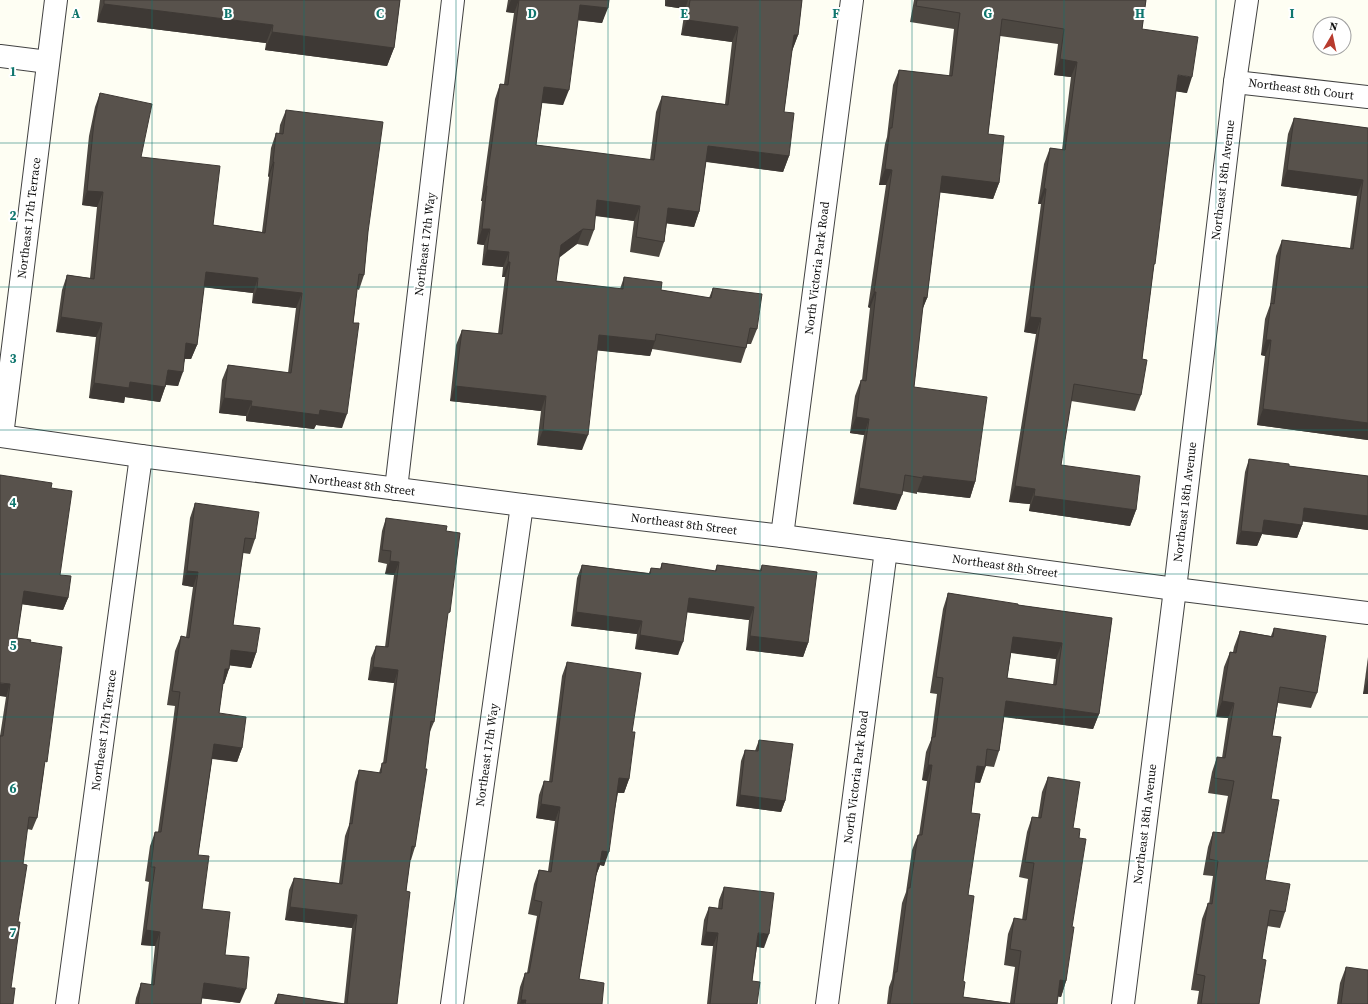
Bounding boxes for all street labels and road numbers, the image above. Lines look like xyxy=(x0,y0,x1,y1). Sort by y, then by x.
street label: Northeast 8th Court xyxy=(1247,75,1355,103)
street label: Northeast 18th Avenue xyxy=(1208,119,1238,241)
street label: Northeast 17th Terrace xyxy=(14,156,44,280)
street label: Northeast 17th Way xyxy=(411,191,439,297)
street label: North Victoria Park Road xyxy=(801,200,833,335)
street label: Northeast 18th Avenue xyxy=(1170,441,1200,563)
street label: Northeast 8th Street xyxy=(308,471,416,499)
street label: Northeast 8th Street xyxy=(630,510,738,538)
street label: Northeast 8th Street xyxy=(951,551,1059,581)
street label: Northeast 17th Terrace xyxy=(88,668,120,792)
street label: Northeast 17th Way xyxy=(472,702,502,808)
street label: North Victoria Park Road xyxy=(840,709,872,844)
street label: Northeast 18th Avenue xyxy=(1130,763,1160,885)

